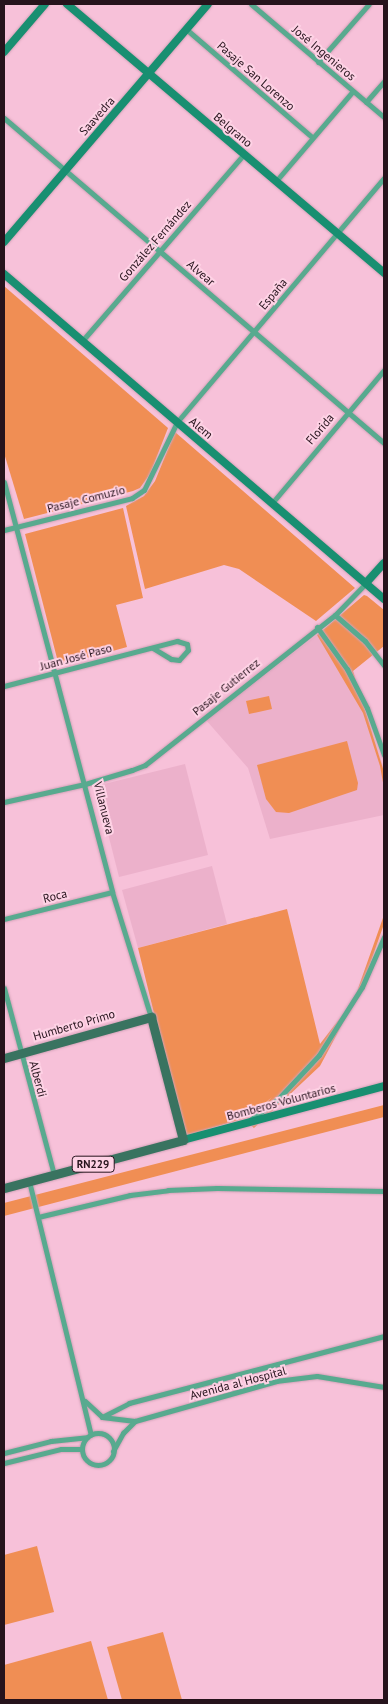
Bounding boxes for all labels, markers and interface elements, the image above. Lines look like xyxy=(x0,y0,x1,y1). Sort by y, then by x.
street label: José Ingenieros xyxy=(289,22,359,84)
street label: Pasaje San Lorenzo xyxy=(214,38,298,114)
street label: Saavedra xyxy=(76,94,118,138)
street label: Belgrano xyxy=(211,110,255,150)
street label: González Fernández xyxy=(116,197,194,285)
street label: Alvear xyxy=(184,257,218,289)
street label: España xyxy=(256,275,290,313)
street label: Florida xyxy=(303,411,337,447)
street label: Alem xyxy=(186,414,216,442)
street label: Pasaje Comuzio xyxy=(46,482,126,516)
street label: Juan José Paso xyxy=(39,641,113,673)
street label: Pasaje Gutierrez xyxy=(189,655,263,719)
street label: Villanueva xyxy=(91,780,117,836)
street label: Roca xyxy=(41,886,69,906)
street label: Humberto Primo xyxy=(31,1006,117,1044)
street label: Alberdi xyxy=(26,1059,50,1099)
street label: Bomberos Voluntarios xyxy=(225,1080,337,1124)
road number: RN229 xyxy=(70,1156,116,1172)
street label: Avenida al Hospital xyxy=(188,1363,288,1403)

